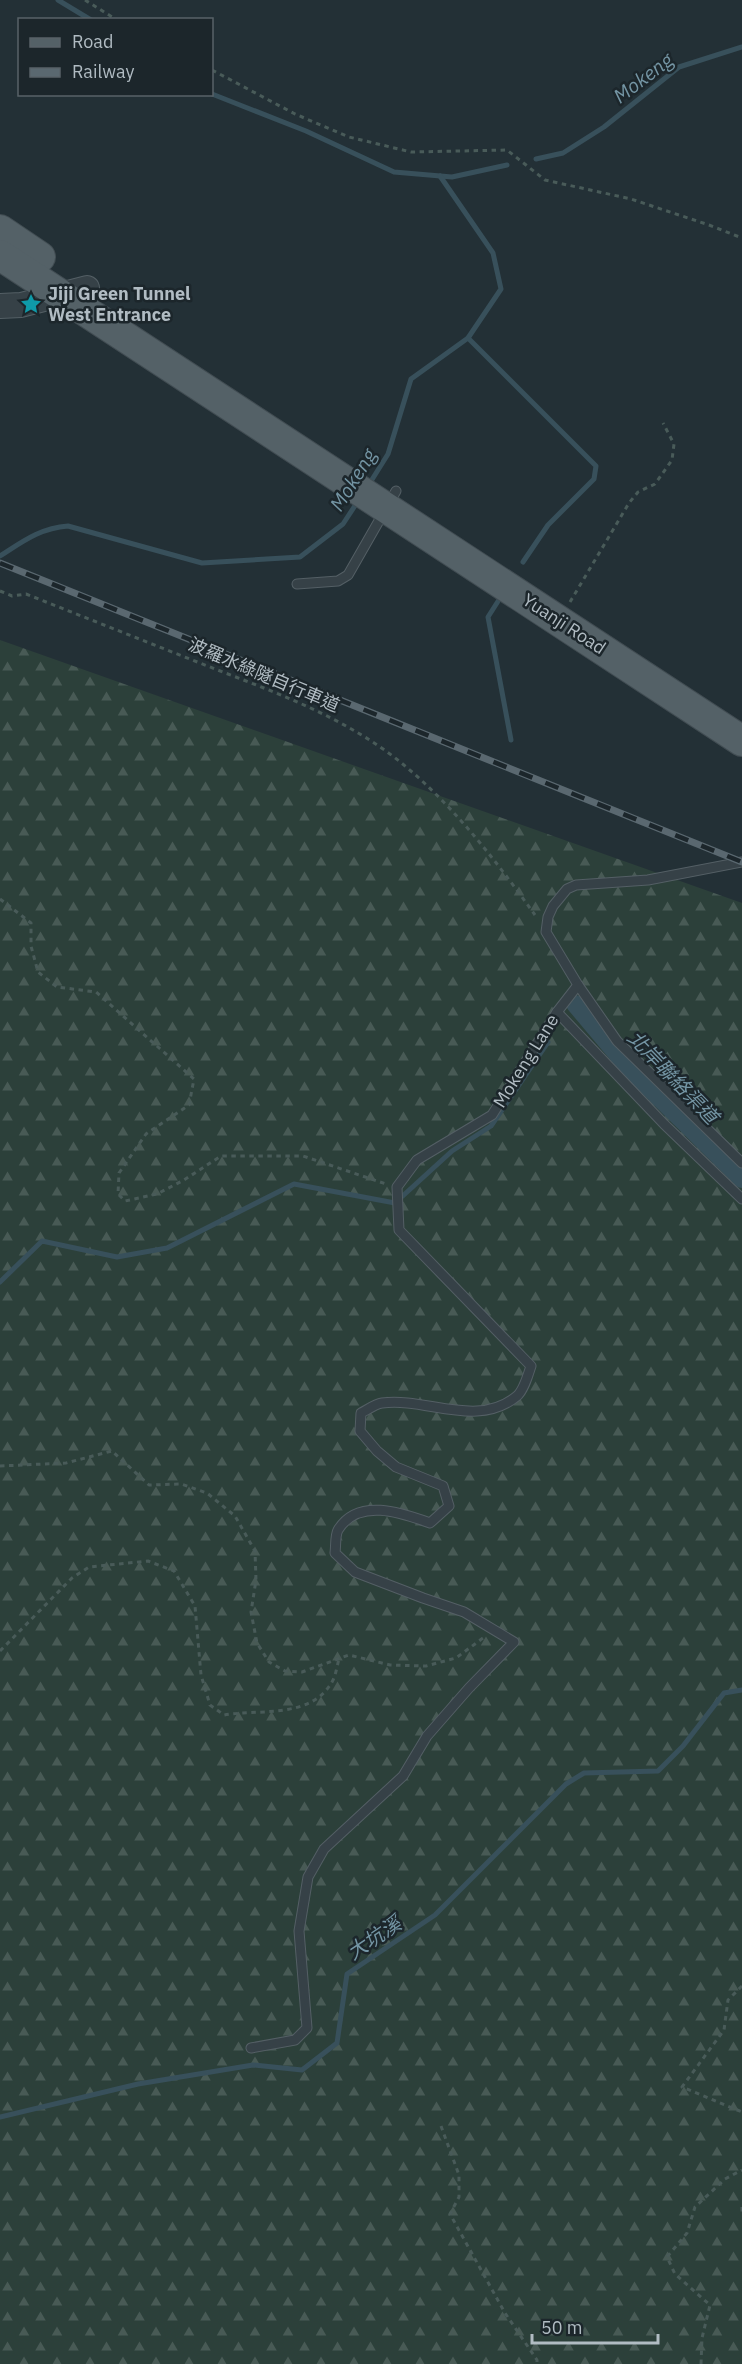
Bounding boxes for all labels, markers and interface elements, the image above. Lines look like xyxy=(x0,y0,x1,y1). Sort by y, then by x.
legend xyxy=(18,18,213,96)
text: Road xyxy=(72,30,113,53)
water label: Mokeng xyxy=(607,46,679,109)
text: Railway xyxy=(72,60,134,83)
place label: Jiji Green Tunnel West Entrance xyxy=(48,282,191,326)
place icon: Jiji Green Tunnel West Entrance xyxy=(19,292,43,316)
water label: Mokeng xyxy=(323,443,383,516)
street label: Yuanji Road xyxy=(518,588,610,659)
street label: 波羅水綠隧自行車道 xyxy=(185,632,343,717)
street label: Mokeng Lane xyxy=(488,1009,564,1112)
water label: 北岸聯絡渠道 xyxy=(622,1024,727,1131)
water label: 大坑溪 xyxy=(341,1908,409,1966)
scale bar xyxy=(532,2307,658,2345)
text: 50 m xyxy=(541,2316,583,2339)

